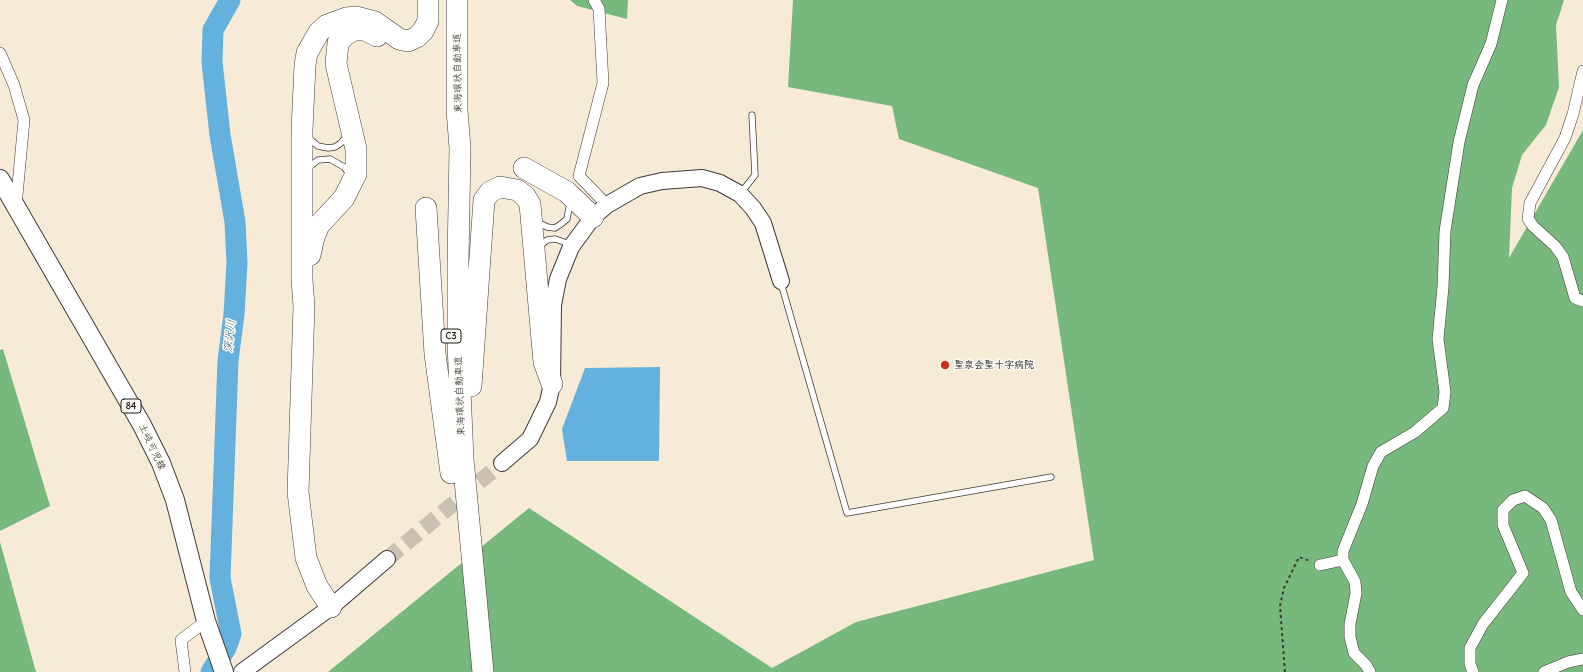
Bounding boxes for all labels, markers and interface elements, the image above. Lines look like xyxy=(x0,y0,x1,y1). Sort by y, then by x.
street label: 東海環状自動車道 xyxy=(451,33,465,113)
water label: 深沢川 xyxy=(222,319,238,353)
road number: C3 xyxy=(441,329,461,343)
street label: 東海環状自動車道 xyxy=(453,356,467,436)
marker: 聖泉会聖十字病院 xyxy=(939,359,951,371)
place label: 聖泉会聖十字病院 xyxy=(954,359,1034,371)
road number: 84 xyxy=(121,399,141,413)
street label: 土岐可児線 xyxy=(136,422,168,472)

